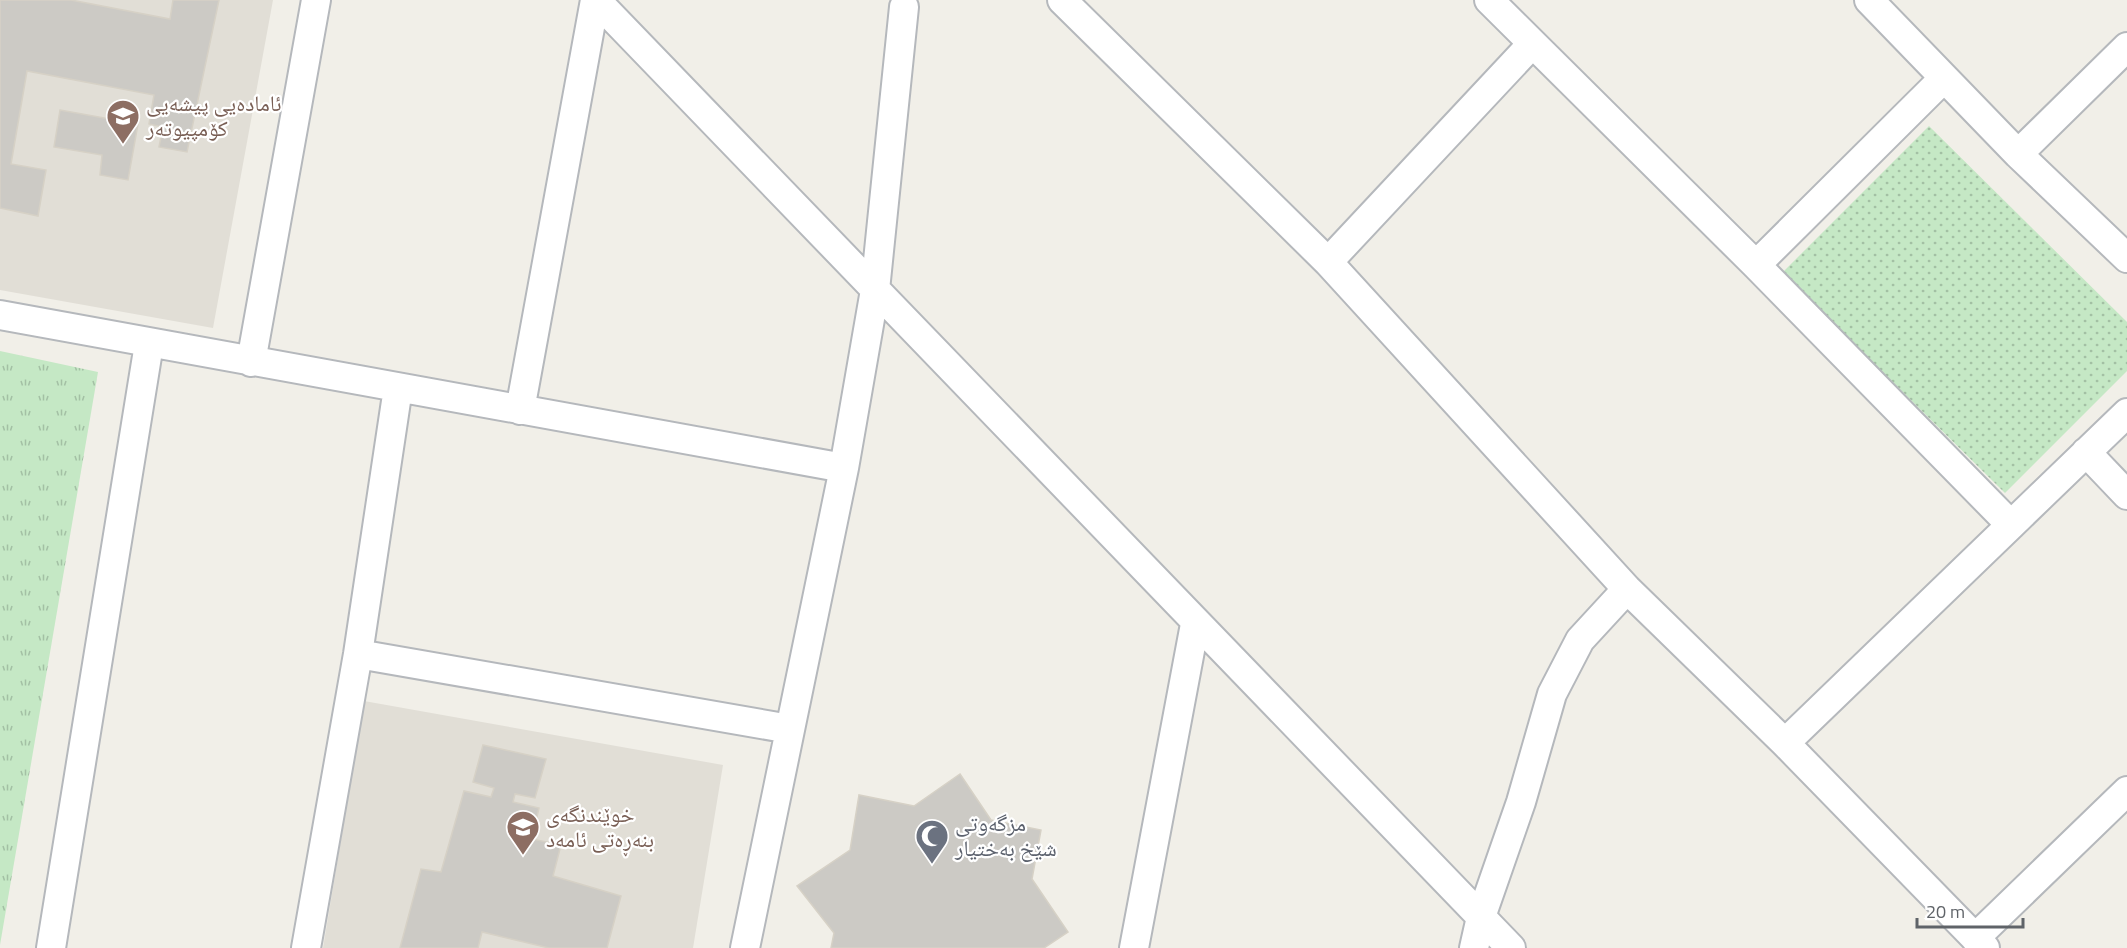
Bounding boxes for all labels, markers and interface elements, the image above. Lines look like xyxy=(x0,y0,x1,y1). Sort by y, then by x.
place label: ئامادەیی پیشەیی کۆمپیوتەر xyxy=(145,86,281,145)
school or university icon: ئامادەیی پیشەیی کۆمپیوتەر xyxy=(105,98,141,145)
place label: خوێندنگەی بنەڕەتی ئامەد xyxy=(546,797,654,857)
place label: مزگەوتی شێخ بەختیار xyxy=(954,806,1057,865)
school or university icon: خوێندنگەی بنەڕەتی ئامەد xyxy=(505,809,541,856)
mosque icon: مزگەوتی شێخ بەختیار xyxy=(914,818,950,865)
scale bar xyxy=(1917,891,2024,929)
text: 20 m xyxy=(1926,898,1965,925)

